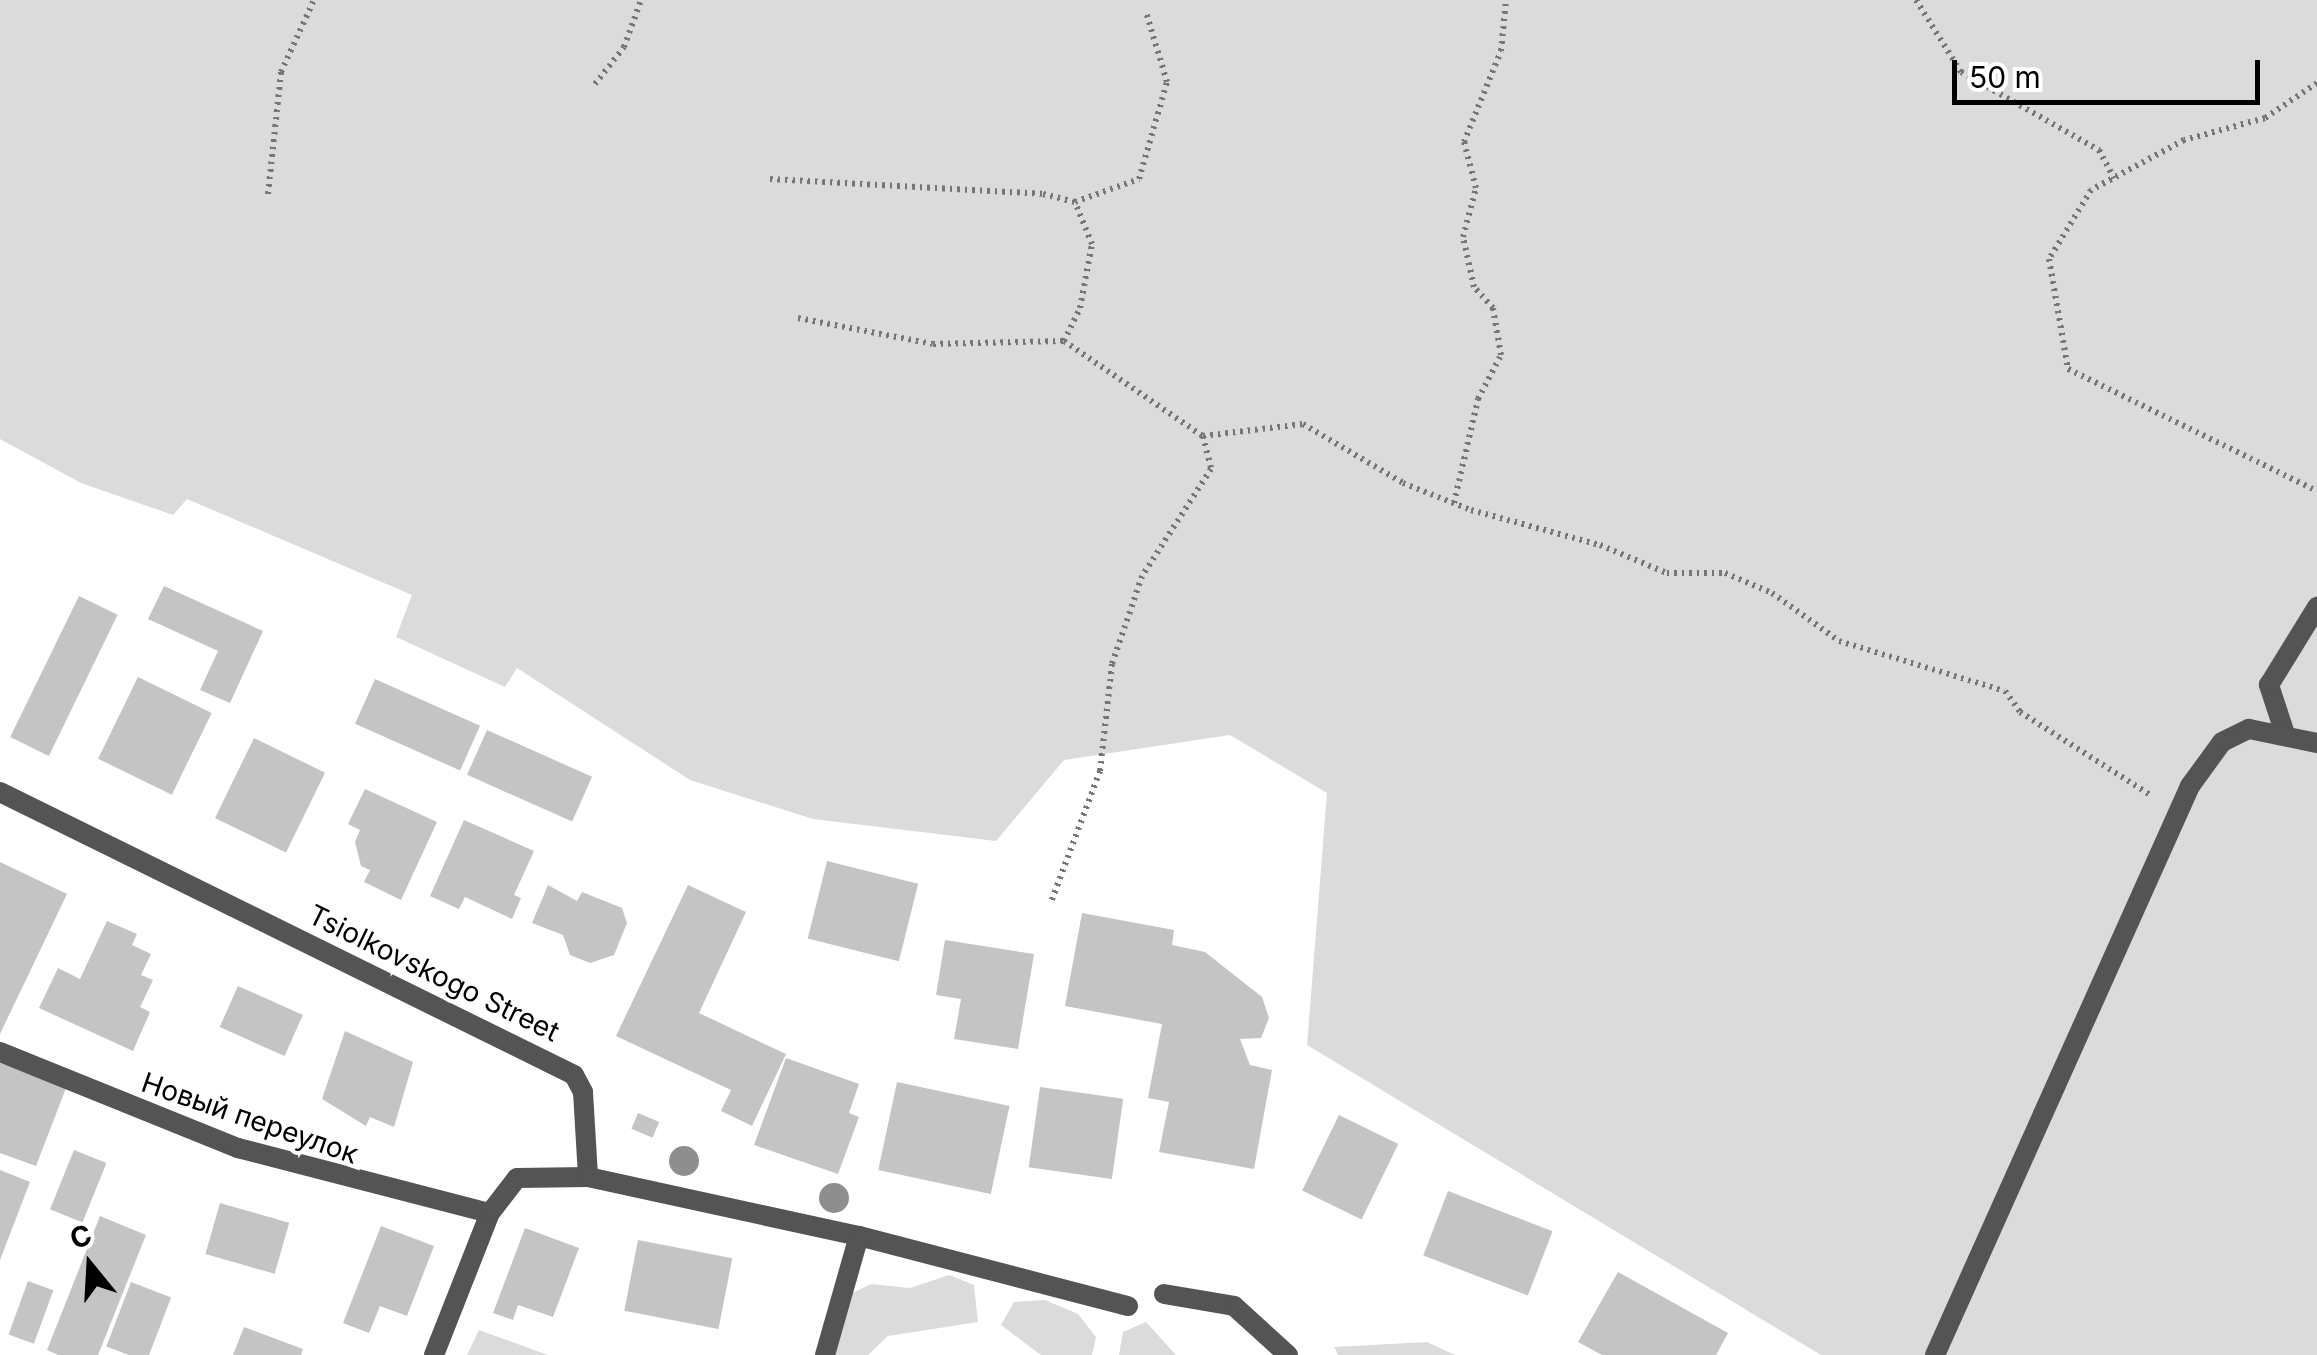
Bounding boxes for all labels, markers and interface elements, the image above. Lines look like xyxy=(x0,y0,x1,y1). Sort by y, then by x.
scale bar xyxy=(1957,40,2264,102)
text: 50 m xyxy=(1969,59,2041,95)
street label: Tsiolkovskogo Street xyxy=(303,898,565,1048)
street label: Новый переулок xyxy=(137,1065,363,1171)
north arrow xyxy=(40,1215,140,1315)
text: С xyxy=(66,1217,96,1256)

